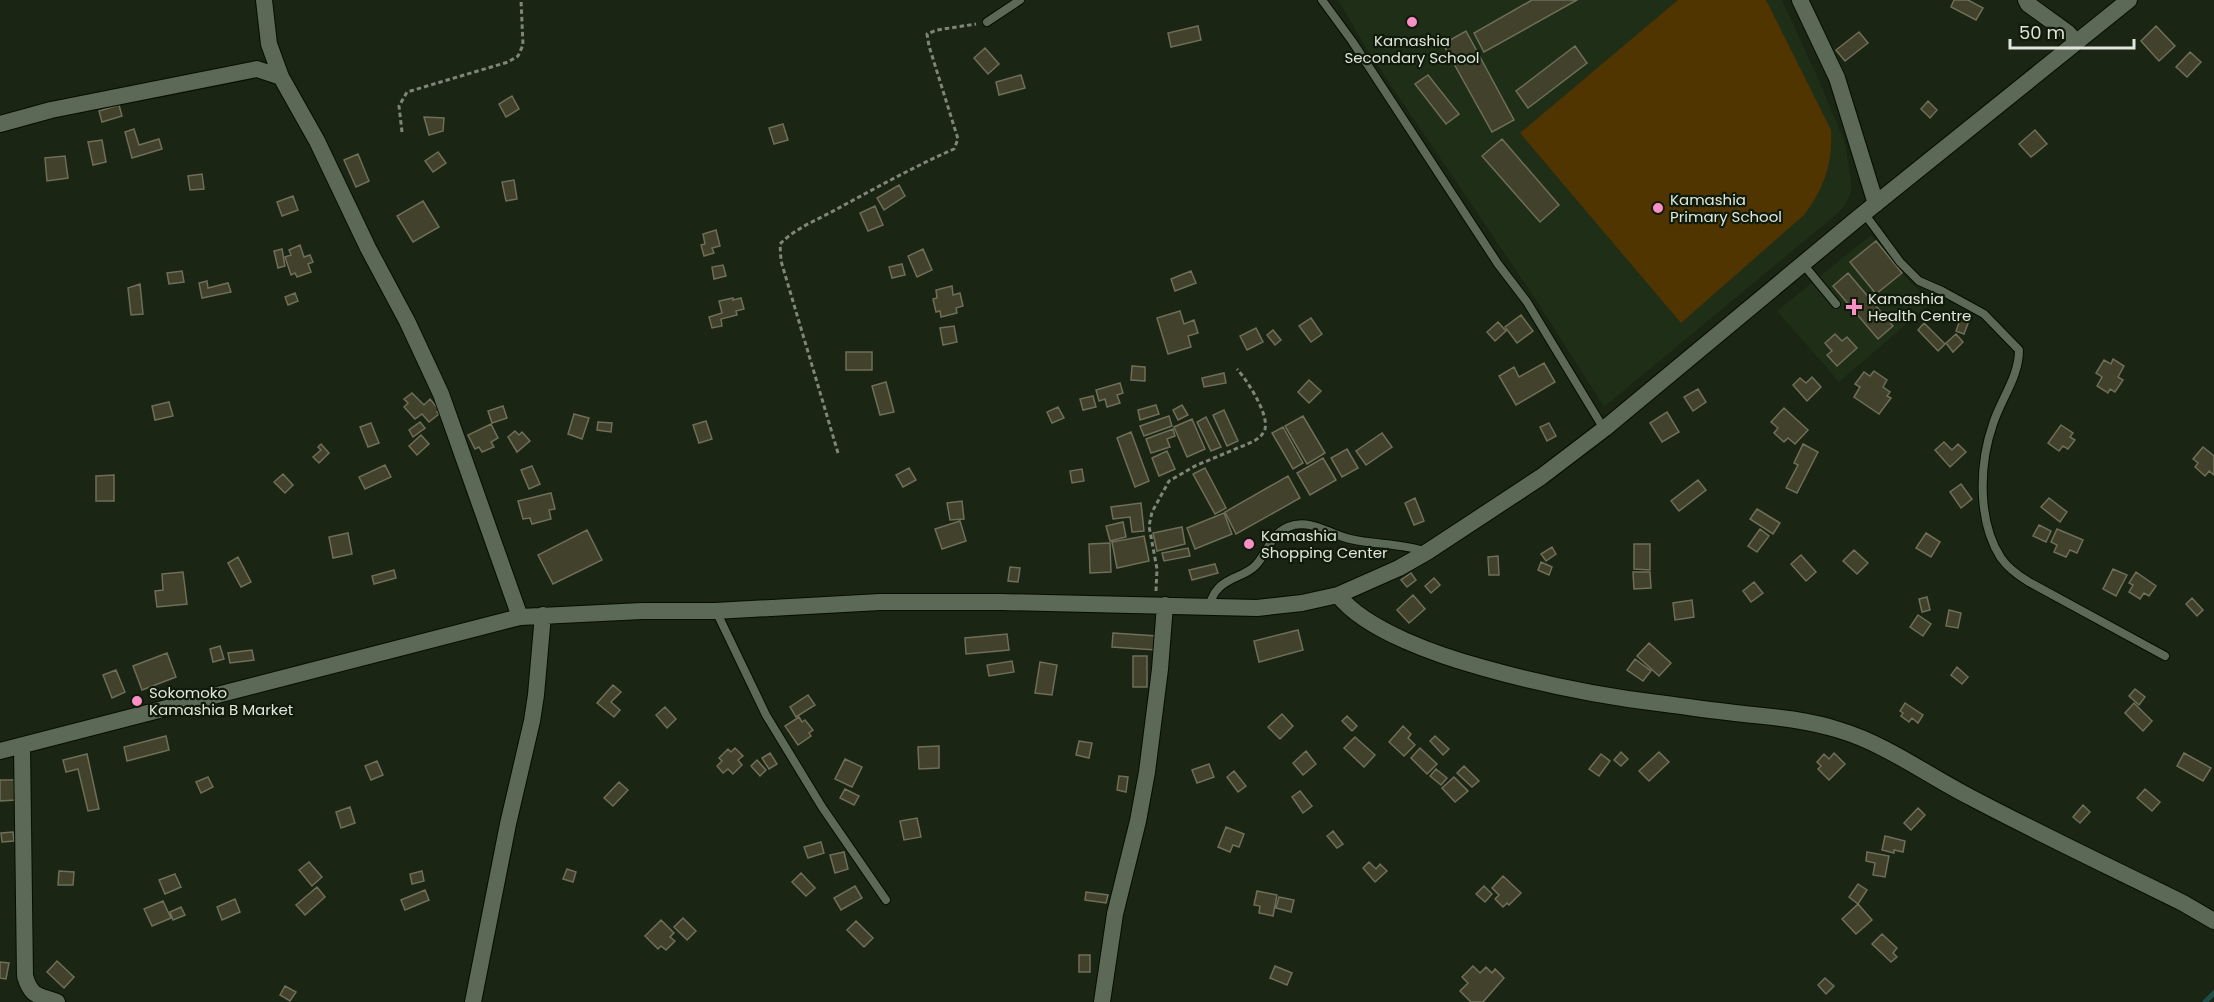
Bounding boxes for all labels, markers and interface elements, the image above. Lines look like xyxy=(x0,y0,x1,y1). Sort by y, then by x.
scale bar xyxy=(2010,12,2134,50)
marker: Kamashia Secondary School xyxy=(1405,15,1419,29)
text: 50 m xyxy=(2019,20,2065,45)
place label: Kamashia Secondary School xyxy=(1344,30,1480,68)
place label: Kamashia Primary School xyxy=(1670,189,1782,227)
marker: Kamashia Primary School xyxy=(1651,201,1665,215)
place label: Kamashia Health Centre xyxy=(1868,288,1971,326)
marker: Kamashia Health Centre xyxy=(1845,298,1863,316)
place label: Kamashia Shopping Center xyxy=(1261,525,1388,563)
marker: Kamashia Shopping Center xyxy=(1242,537,1256,551)
place label: Sokomoko Kamashia B Market xyxy=(149,682,293,720)
marker: Sokomoko Kamashia B Market xyxy=(130,694,144,708)

